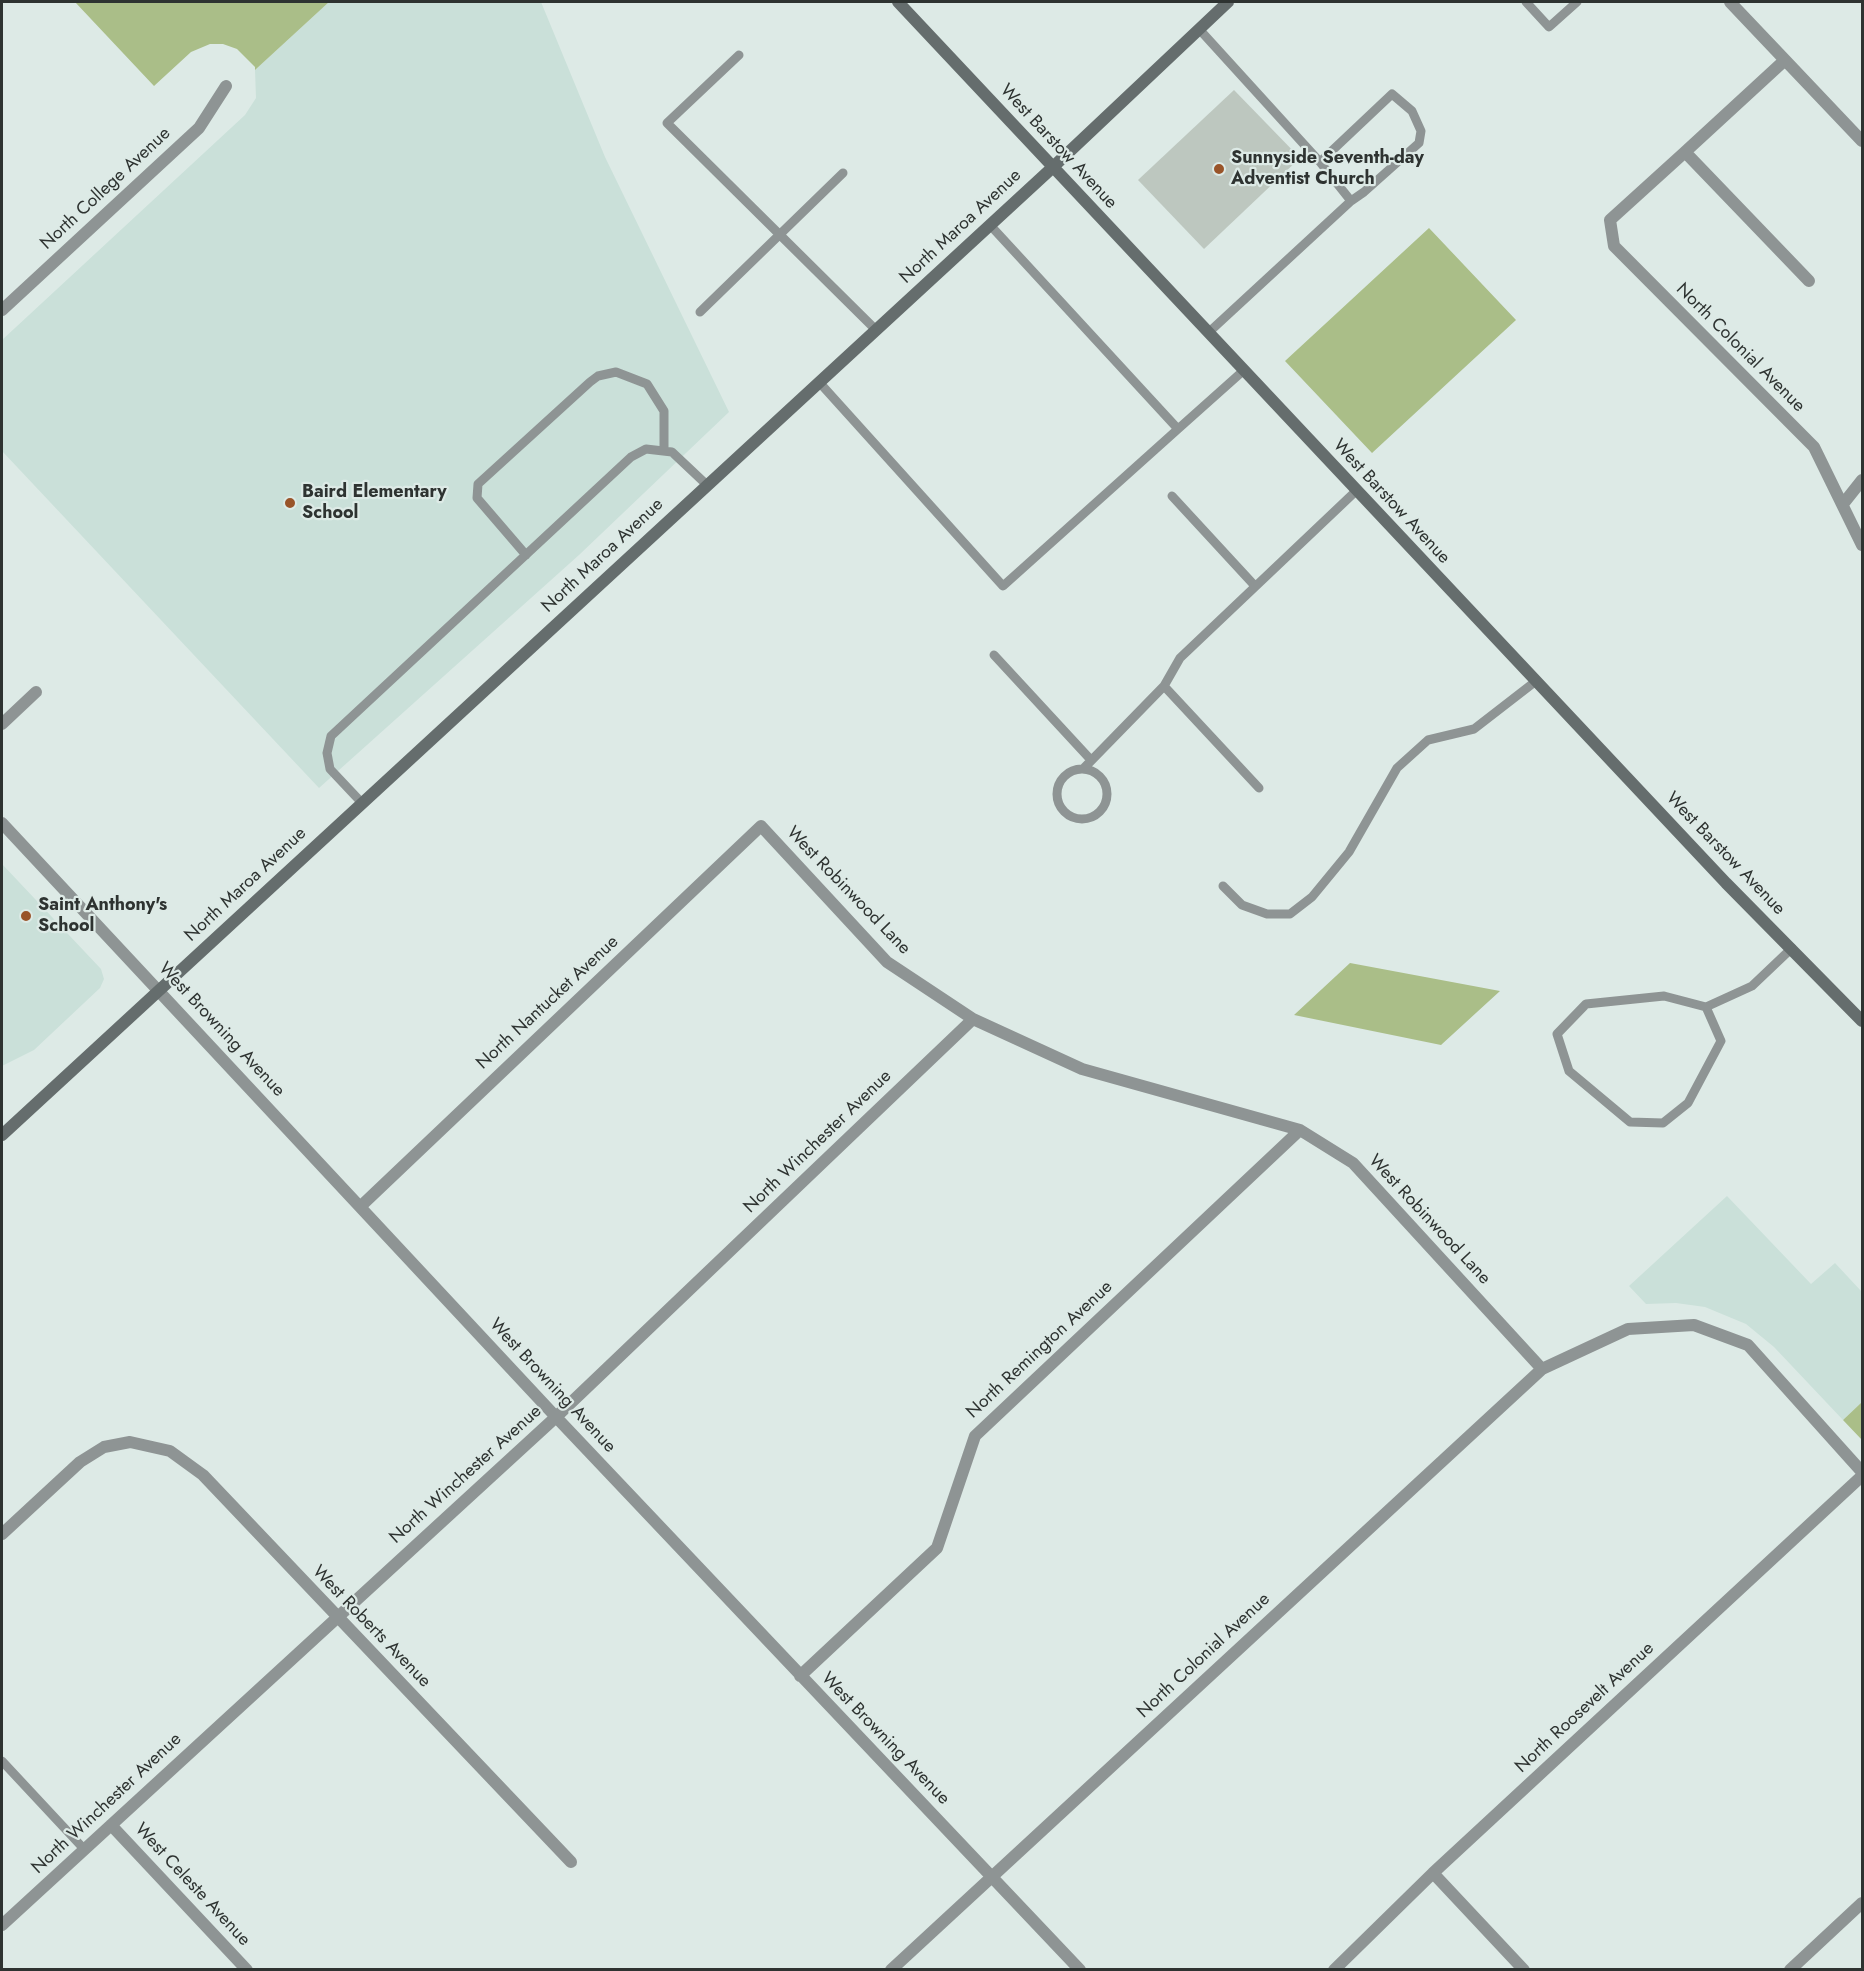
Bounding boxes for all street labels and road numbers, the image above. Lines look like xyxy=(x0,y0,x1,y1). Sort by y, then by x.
street label: West Barstow Avenue xyxy=(995,80,1121,214)
street label: North College Avenue xyxy=(37,123,175,255)
street label: North Maroa Avenue xyxy=(896,165,1026,289)
street label: North Colonial Avenue xyxy=(1671,279,1809,417)
street label: West Barstow Avenue xyxy=(1328,435,1454,569)
street label: North Maroa Avenue xyxy=(538,494,668,618)
street label: West Barstow Avenue xyxy=(1661,788,1789,920)
street label: West Robinwood Lane xyxy=(781,822,915,960)
street label: North Maroa Avenue xyxy=(181,823,311,947)
street label: North Nantucket Avenue xyxy=(473,932,623,1074)
street label: West Browning Avenue xyxy=(153,958,289,1102)
street label: North Winchester Avenue xyxy=(740,1066,896,1218)
street label: West Robinwood Lane xyxy=(1363,1151,1495,1289)
street label: North Remington Avenue xyxy=(962,1277,1118,1423)
street label: West Browning Avenue xyxy=(484,1314,620,1458)
street label: North Winchester Avenue xyxy=(386,1401,546,1549)
street label: West Roberts Avenue xyxy=(307,1561,435,1693)
street label: North Colonial Avenue xyxy=(1133,1589,1275,1723)
street label: North Roosevelt Avenue xyxy=(1511,1638,1659,1778)
street label: West Browning Avenue xyxy=(816,1668,954,1810)
street label: North Winchester Avenue xyxy=(28,1729,186,1879)
street label: West Celeste Avenue xyxy=(130,1819,254,1951)

